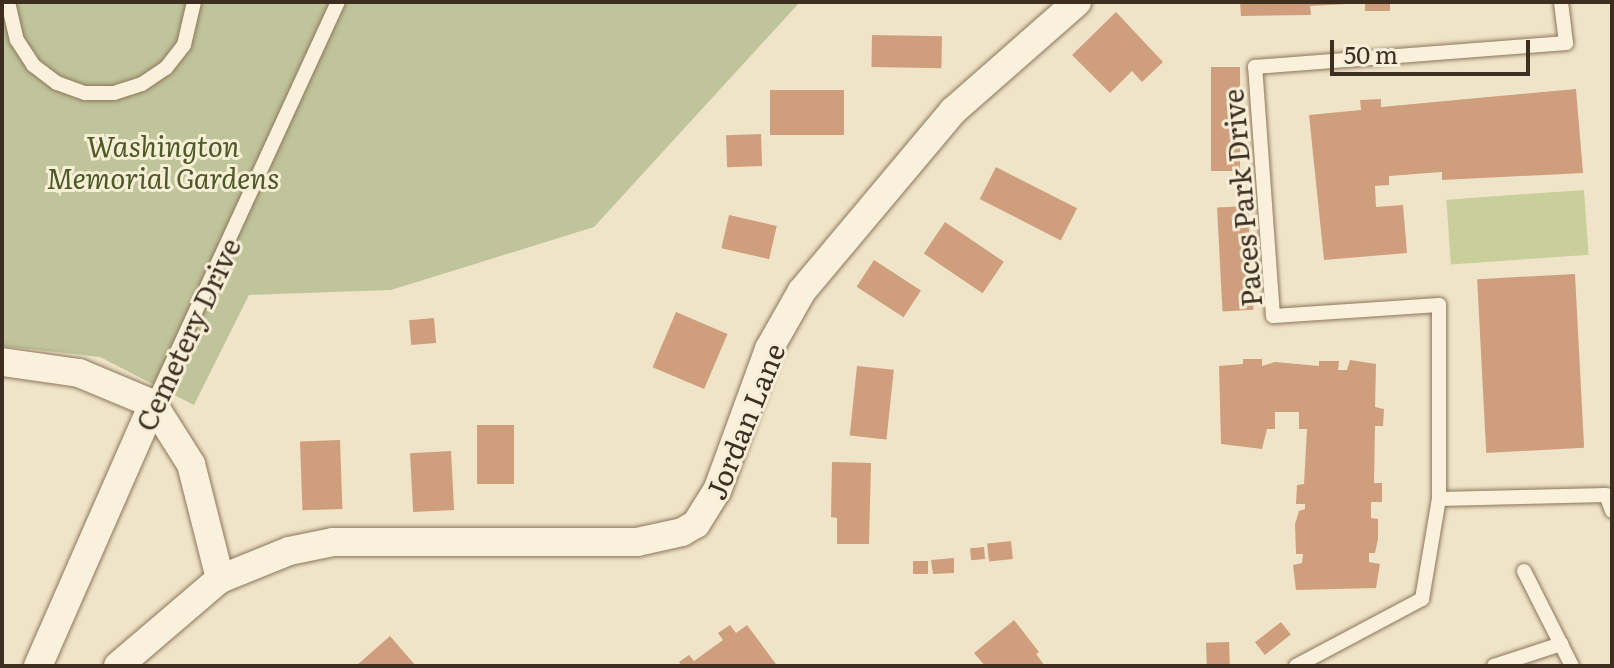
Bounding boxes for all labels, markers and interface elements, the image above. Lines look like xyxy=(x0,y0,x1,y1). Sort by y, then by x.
scale bar xyxy=(1334,24,1534,74)
text: 50 m xyxy=(1344,36,1398,71)
street label: Paces Park Drive xyxy=(1215,88,1267,308)
park label: Washington Memorial Gardens xyxy=(47,128,279,194)
street label: Cemetery Drive xyxy=(128,232,246,436)
street label: Jordan Lane xyxy=(697,338,791,504)

